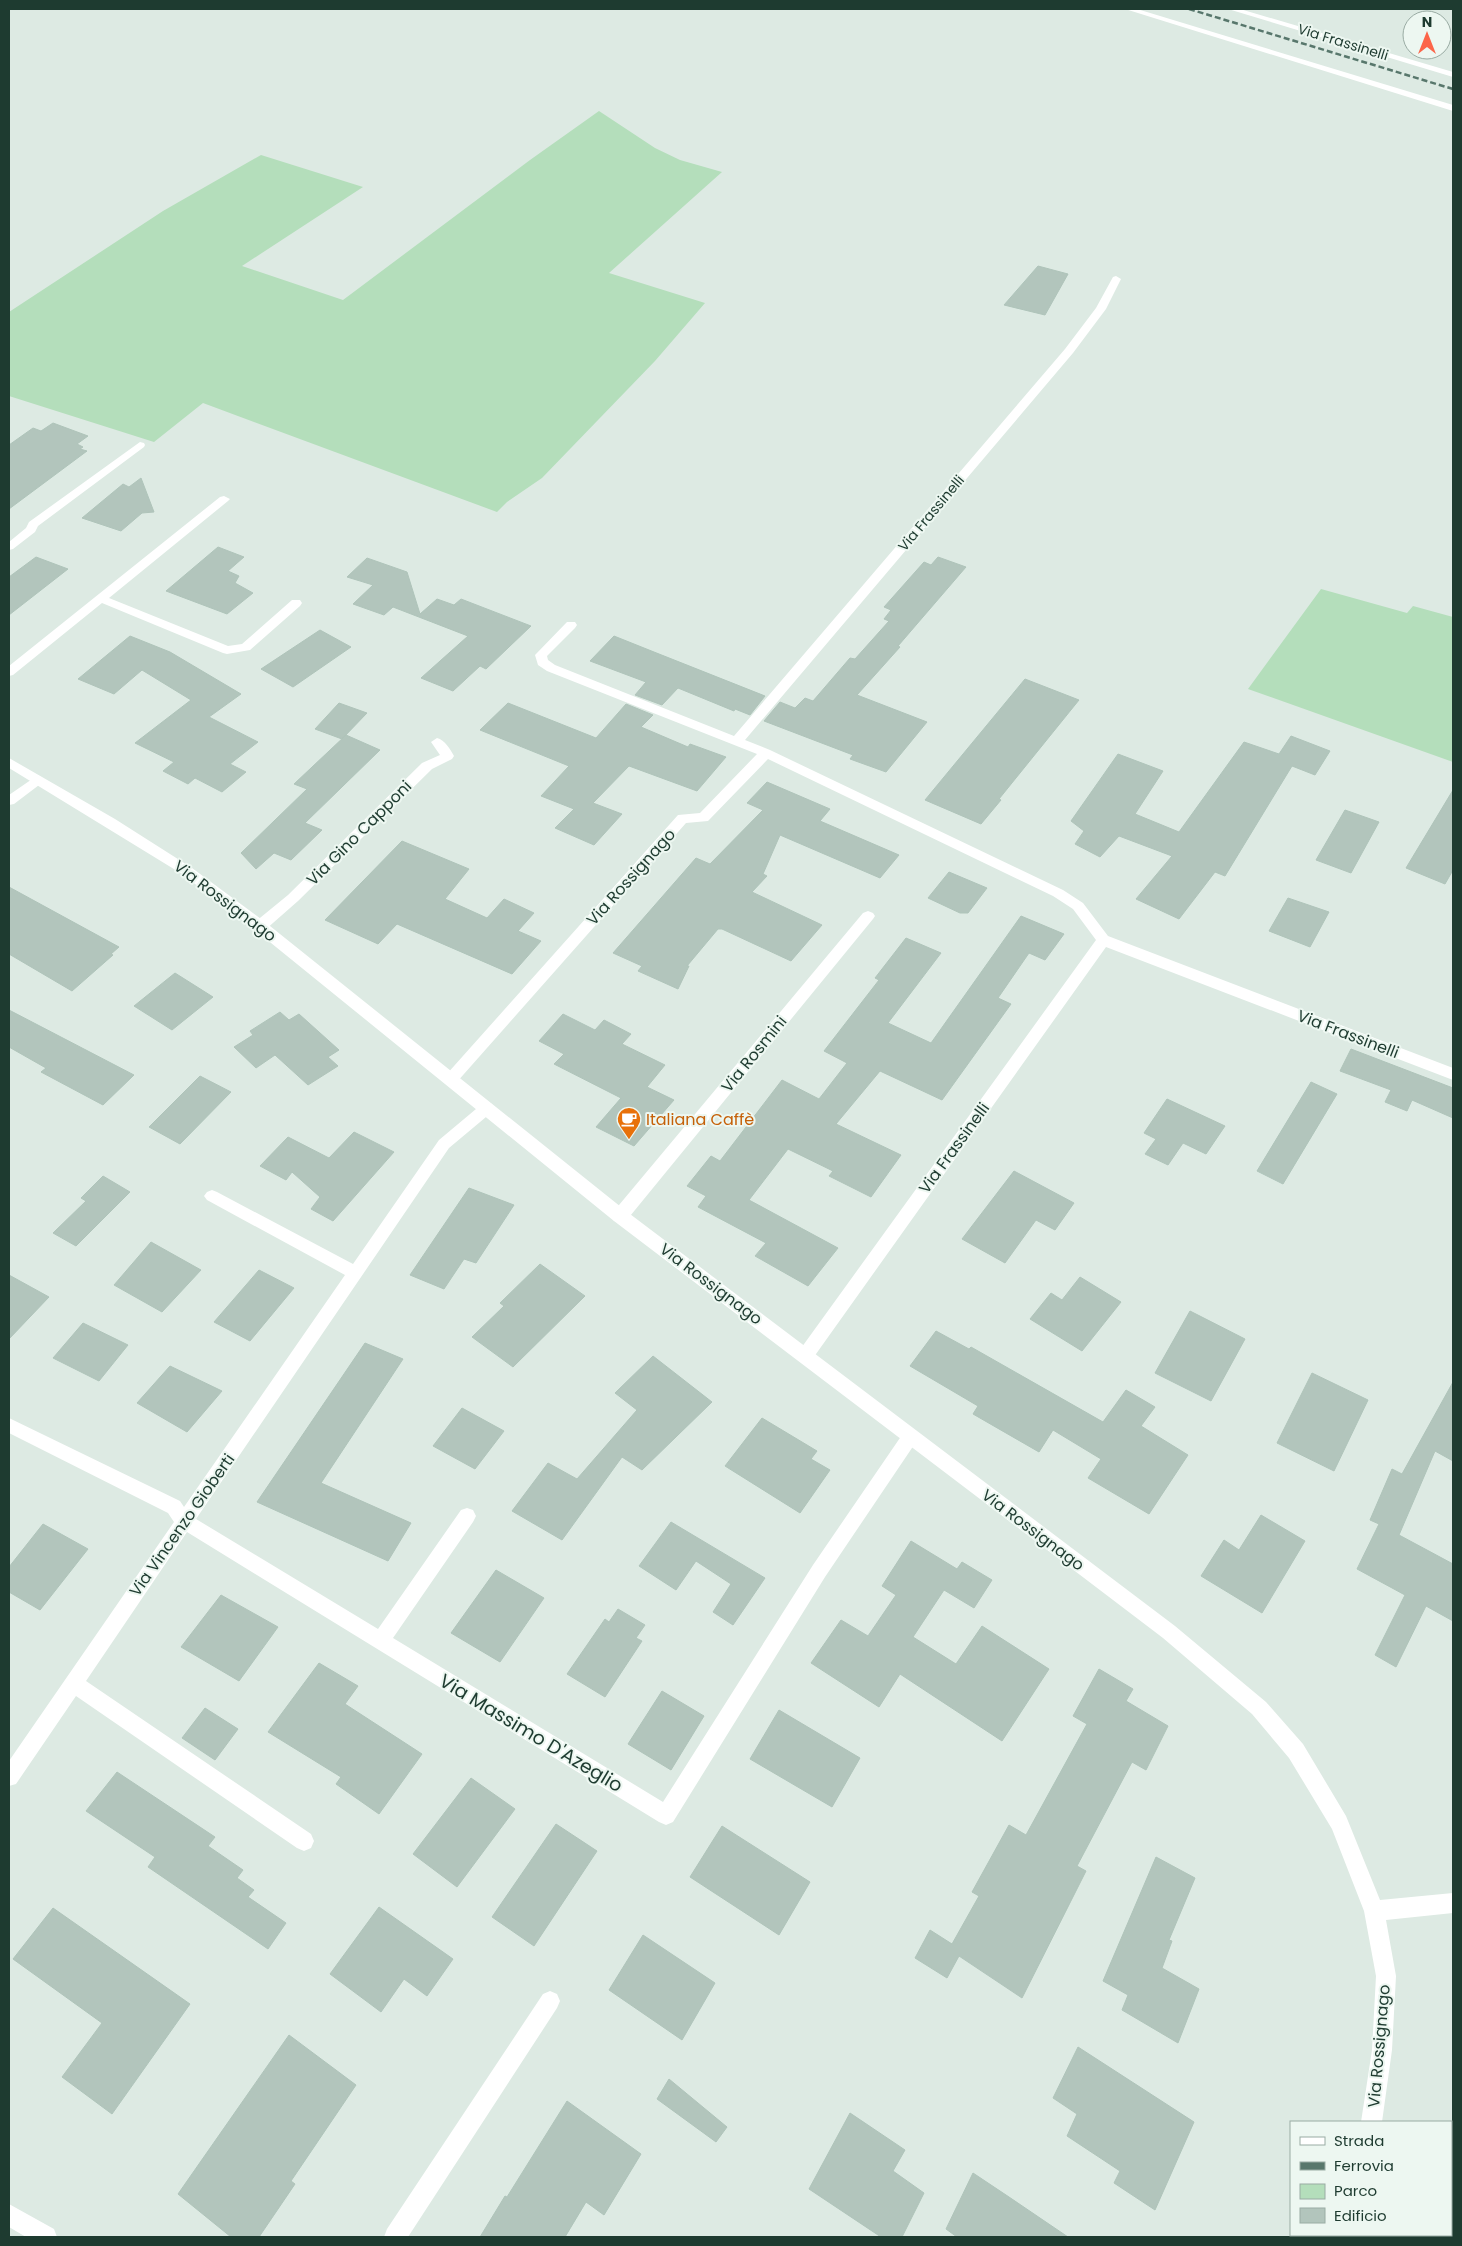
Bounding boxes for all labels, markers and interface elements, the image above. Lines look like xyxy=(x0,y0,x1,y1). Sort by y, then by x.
north arrow xyxy=(1402,10,1452,60)
text: N xyxy=(1422,12,1432,32)
street label: Via Frassinelli xyxy=(1295,19,1391,65)
street label: Via Frassinelli xyxy=(893,471,969,555)
street label: Via Gino Capponi xyxy=(301,775,417,891)
street label: Via Rossignago xyxy=(581,823,681,931)
street label: Via Rossignago xyxy=(169,855,281,947)
street label: Via Frassinelli xyxy=(1294,1004,1402,1064)
street label: Via Rosmini xyxy=(716,1011,792,1097)
street label: Via Frassinelli xyxy=(913,1098,995,1198)
cafe icon: Italiana Caffè xyxy=(616,1106,642,1140)
place label: Italiana Caffè xyxy=(646,1108,754,1131)
street label: Via Rossignago xyxy=(655,1238,767,1330)
street label: Via Vincenzo Gioberti xyxy=(124,1449,240,1601)
street label: Via Rossignago xyxy=(977,1484,1089,1576)
street label: Via Massimo D'Azeglio xyxy=(434,1667,628,1799)
street label: Via Rossignago xyxy=(1362,1984,1396,2108)
legend xyxy=(1290,2121,1452,2236)
text: Strada xyxy=(1334,2130,1384,2151)
text: Ferrovia xyxy=(1334,2155,1394,2176)
text: Parco xyxy=(1334,2180,1377,2201)
text: Edificio xyxy=(1334,2205,1387,2226)

